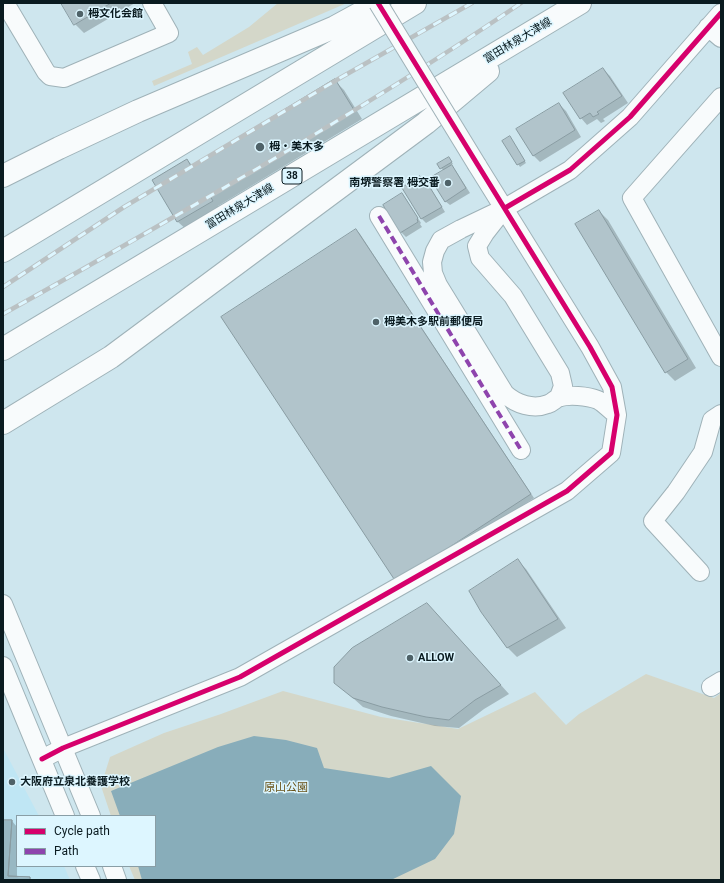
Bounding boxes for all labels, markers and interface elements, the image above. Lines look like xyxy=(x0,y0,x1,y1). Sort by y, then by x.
place label: 栂文化会館 xyxy=(88,7,143,21)
marker: 栂文化会館 xyxy=(75,9,85,19)
street label: 富田林泉大津線 xyxy=(482,16,554,66)
place label: 栂・美木多 xyxy=(269,140,324,154)
marker: 栂・美木多 xyxy=(254,141,266,153)
road number: 38 xyxy=(282,168,302,184)
place label: 南堺警察署 栂交番 xyxy=(349,176,440,190)
marker: 南堺警察署 栂交番 xyxy=(443,178,453,188)
street label: 富田林泉大津線 xyxy=(204,182,276,232)
place label: 栂美木多駅前郵便局 xyxy=(384,315,483,329)
marker: 栂美木多駅前郵便局 xyxy=(371,317,381,327)
place label: ALLOW xyxy=(418,651,454,665)
marker: ALLOW xyxy=(405,653,415,663)
place label: 大阪府立泉北養護学校 xyxy=(20,775,130,789)
marker: 大阪府立泉北養護学校 xyxy=(7,777,17,787)
park label: 原山公園 xyxy=(264,781,308,795)
legend xyxy=(16,815,156,867)
text: Cycle path xyxy=(54,824,110,838)
text: Path xyxy=(54,844,79,858)

